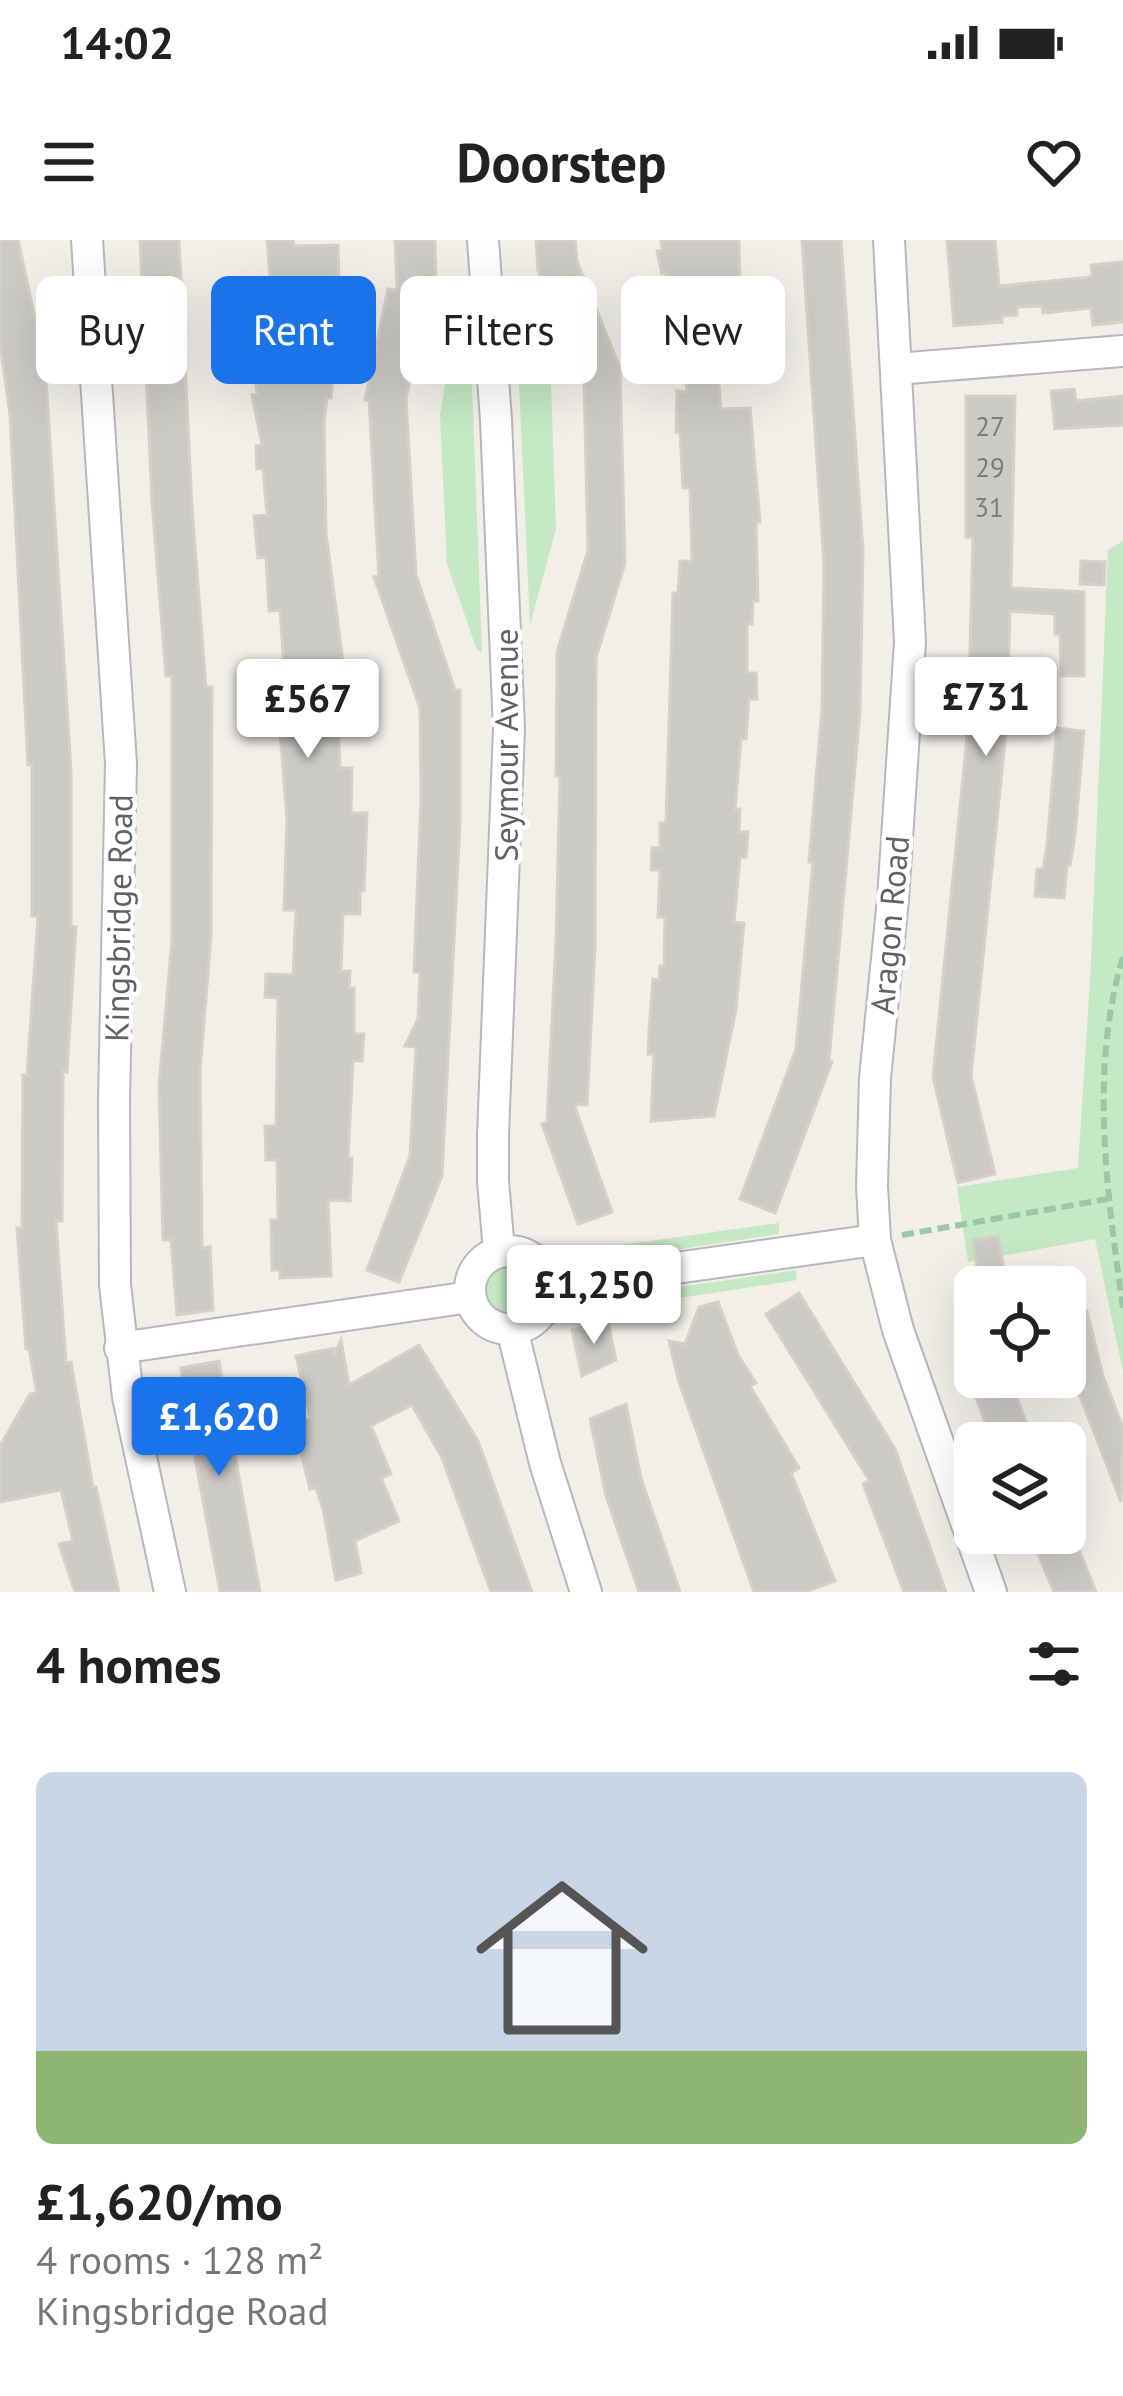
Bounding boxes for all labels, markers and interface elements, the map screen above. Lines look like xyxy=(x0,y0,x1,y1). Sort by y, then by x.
text: 14:02 xyxy=(60,13,174,71)
text: Doorstep xyxy=(457,127,666,197)
icon: menu xyxy=(36,129,102,195)
icon: heart xyxy=(1021,129,1087,195)
chip: Buy xyxy=(36,276,187,384)
chip: Rent xyxy=(211,276,376,384)
chip: Filters xyxy=(400,276,597,384)
chip: New xyxy=(621,276,785,384)
house number: 27 xyxy=(975,409,1005,443)
house number: 29 xyxy=(975,450,1005,484)
house number: 31 xyxy=(974,490,1004,524)
street label: Seymour Avenue xyxy=(484,628,527,862)
pin: £731 xyxy=(915,657,1057,759)
pin: £567 xyxy=(237,659,379,761)
text: £731 xyxy=(942,670,1030,721)
text: £567 xyxy=(264,672,352,723)
street label: Kingsbridge Road xyxy=(94,794,142,1042)
street label: Aragon Road xyxy=(860,834,918,1016)
pin: £1,250 xyxy=(496,1245,692,1347)
text: £1,250 xyxy=(534,1258,654,1309)
map controls xyxy=(954,1266,1086,1554)
button: locate xyxy=(954,1266,1086,1398)
pin: £1,620 xyxy=(121,1377,317,1479)
text: £1,620 xyxy=(159,1390,279,1441)
button: layers xyxy=(954,1422,1086,1554)
text: 4 homes xyxy=(36,1631,222,1697)
icon: filters xyxy=(1021,1631,1087,1697)
icon: home xyxy=(454,1850,670,2066)
text: £1,620/mo xyxy=(36,2168,283,2234)
text: 4 rooms · 128 m² xyxy=(36,2234,323,2285)
text: Kingsbridge Road xyxy=(36,2285,328,2336)

